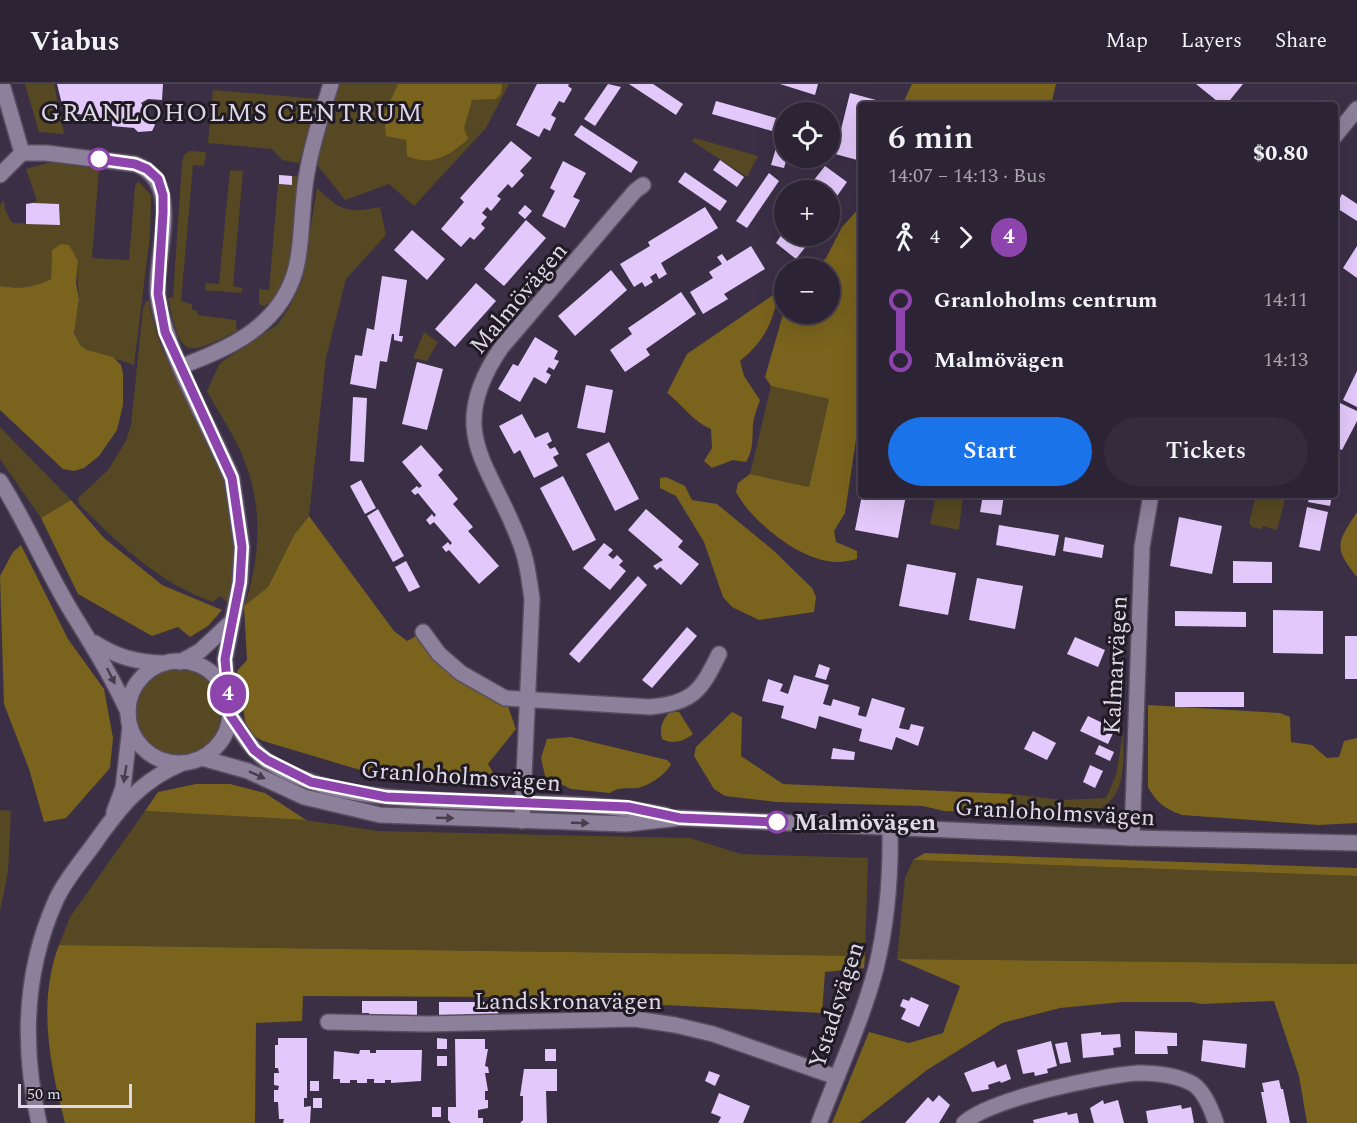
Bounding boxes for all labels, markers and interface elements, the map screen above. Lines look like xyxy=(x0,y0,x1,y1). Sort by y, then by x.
text: Viabus xyxy=(30,20,120,63)
text: Map xyxy=(1106,25,1148,57)
text: Layers xyxy=(1181,25,1242,57)
text: Share xyxy=(1275,25,1327,57)
district label: GRANLOHOLMS CENTRUM xyxy=(40,93,424,133)
map controls xyxy=(774,102,840,324)
button: locate xyxy=(774,102,840,168)
text: 6 min xyxy=(888,113,974,163)
text: $0.80 xyxy=(1253,137,1308,170)
unlabelled marker xyxy=(88,148,110,170)
text: 14:07 – 14:13 · Bus xyxy=(888,161,1046,191)
button: + xyxy=(774,180,840,246)
icon: walk xyxy=(888,221,921,254)
icon: forward xyxy=(949,221,982,254)
text: 4 xyxy=(1003,221,1015,253)
text: 4 xyxy=(930,222,940,252)
street label: Malmövägen xyxy=(461,235,577,363)
button: − xyxy=(774,258,840,324)
text: Granloholms centrum xyxy=(934,284,1158,317)
text: 14:11 xyxy=(1263,285,1308,315)
text: Malmövägen xyxy=(934,344,1064,377)
text: 14:13 xyxy=(1263,345,1308,375)
button: Start xyxy=(888,417,1092,486)
button: Tickets xyxy=(1104,417,1308,486)
street label: Kalmarvägen xyxy=(1094,595,1138,735)
one-way arrow xyxy=(106,667,116,685)
line badge: 4 xyxy=(208,674,248,714)
text: 4 xyxy=(222,678,234,710)
street label: Granloholmsvägen xyxy=(360,752,562,802)
one-way arrow xyxy=(120,765,129,784)
one-way arrow xyxy=(249,770,267,780)
street label: Granloholmsvägen xyxy=(954,790,1156,836)
place label: Malmövägen xyxy=(794,805,936,841)
marker: Malmövägen xyxy=(766,811,788,833)
one-way arrow xyxy=(436,814,455,823)
one-way arrow xyxy=(571,818,590,827)
street label: Ystadsvägen xyxy=(800,937,874,1073)
street label: Landskronavägen xyxy=(474,984,662,1020)
scale bar xyxy=(18,1081,132,1108)
text: 50 m xyxy=(27,1082,61,1106)

